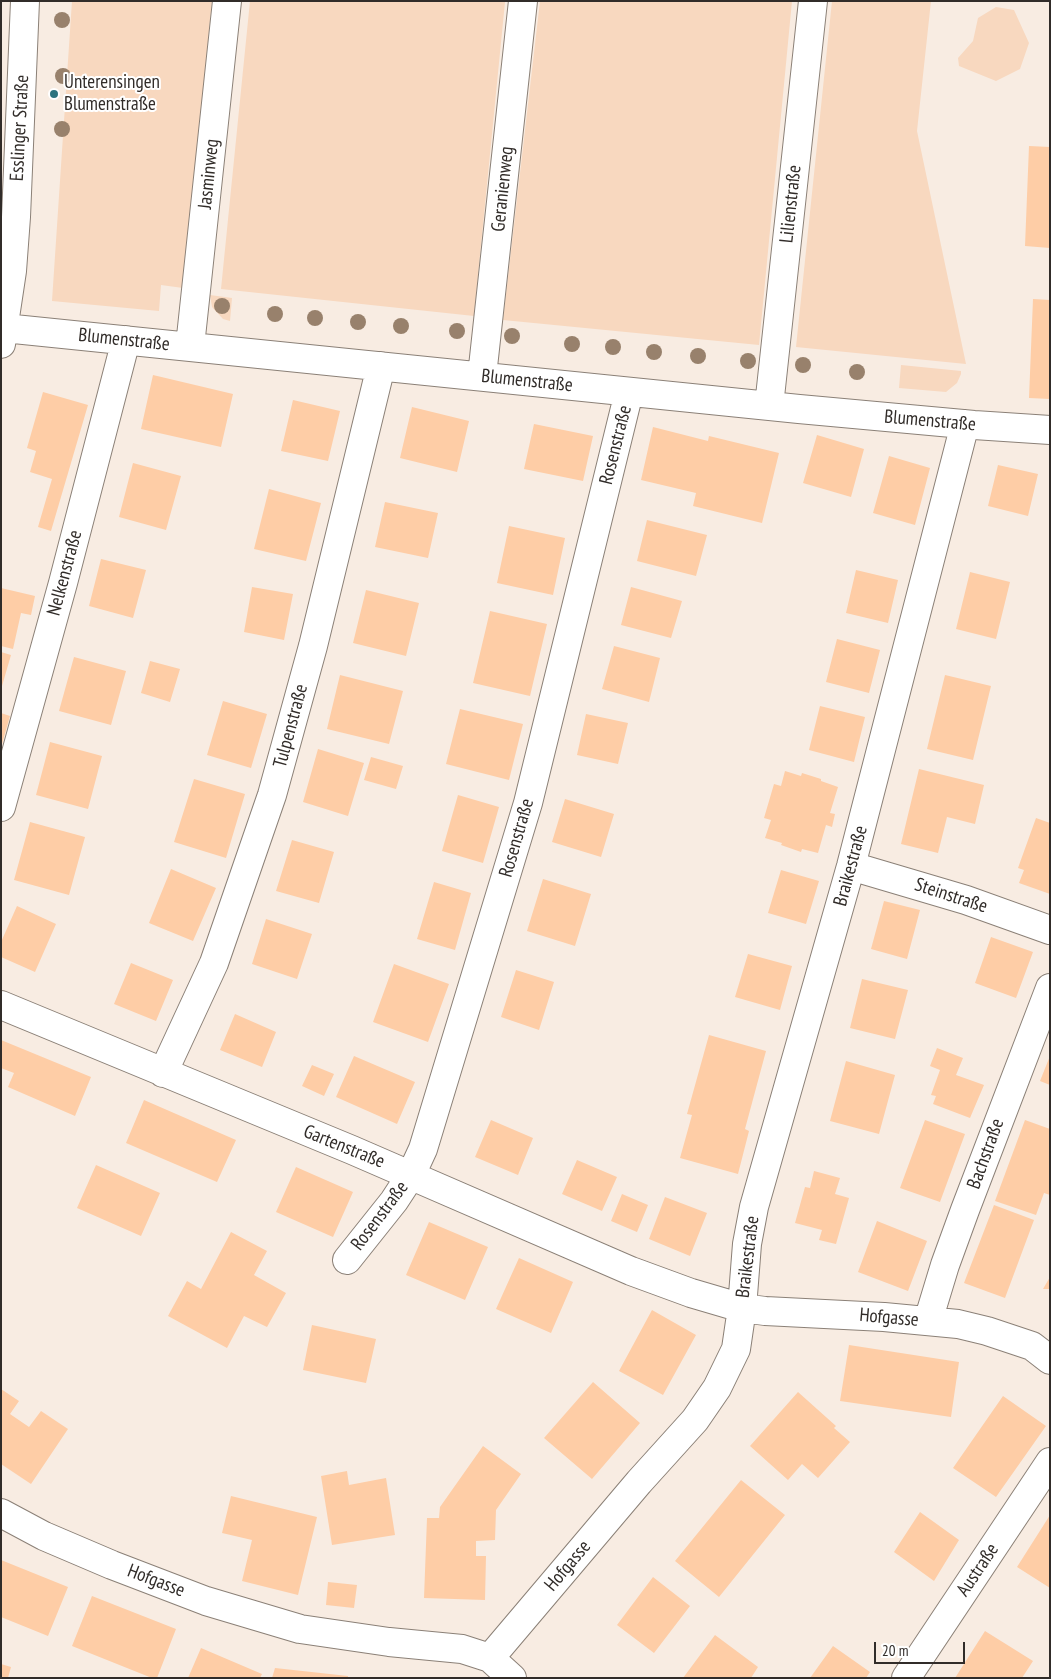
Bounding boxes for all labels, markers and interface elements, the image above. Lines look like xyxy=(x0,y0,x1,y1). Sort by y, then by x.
place label: Unterensingen Blumenstraße xyxy=(64,72,160,116)
street label: Esslinger Straße xyxy=(6,74,34,182)
marker: Unterensingen Blumenstraße xyxy=(48,88,60,100)
street label: Jasminweg xyxy=(194,138,224,210)
street label: Geranienweg xyxy=(487,145,519,233)
street label: Lilienstraße xyxy=(776,164,806,244)
street label: Blumenstraße xyxy=(77,324,171,356)
street label: Blumenstraße xyxy=(480,365,574,397)
street label: Rosenstraße xyxy=(595,403,637,487)
street label: Blumenstraße xyxy=(883,406,977,436)
street label: Nelkenstraße xyxy=(43,528,87,618)
street label: Tulpenstraße xyxy=(269,682,313,770)
street label: Rosenstraße xyxy=(495,796,539,880)
street label: Braikestraße xyxy=(829,823,873,909)
street label: Steinstraße xyxy=(912,874,990,918)
street label: Bachstraße xyxy=(963,1116,1009,1192)
street label: Gartenstraße xyxy=(300,1120,388,1174)
street label: Rosenstraße xyxy=(347,1177,413,1255)
street label: Braikestraße xyxy=(732,1215,764,1299)
street label: Hofgasse xyxy=(858,1304,920,1332)
street label: Hofgasse xyxy=(540,1536,596,1596)
street label: Austraße xyxy=(952,1539,1004,1601)
street label: Hofgasse xyxy=(124,1560,188,1602)
scale bar xyxy=(876,1632,967,1664)
text: 20 m xyxy=(882,1641,908,1660)

